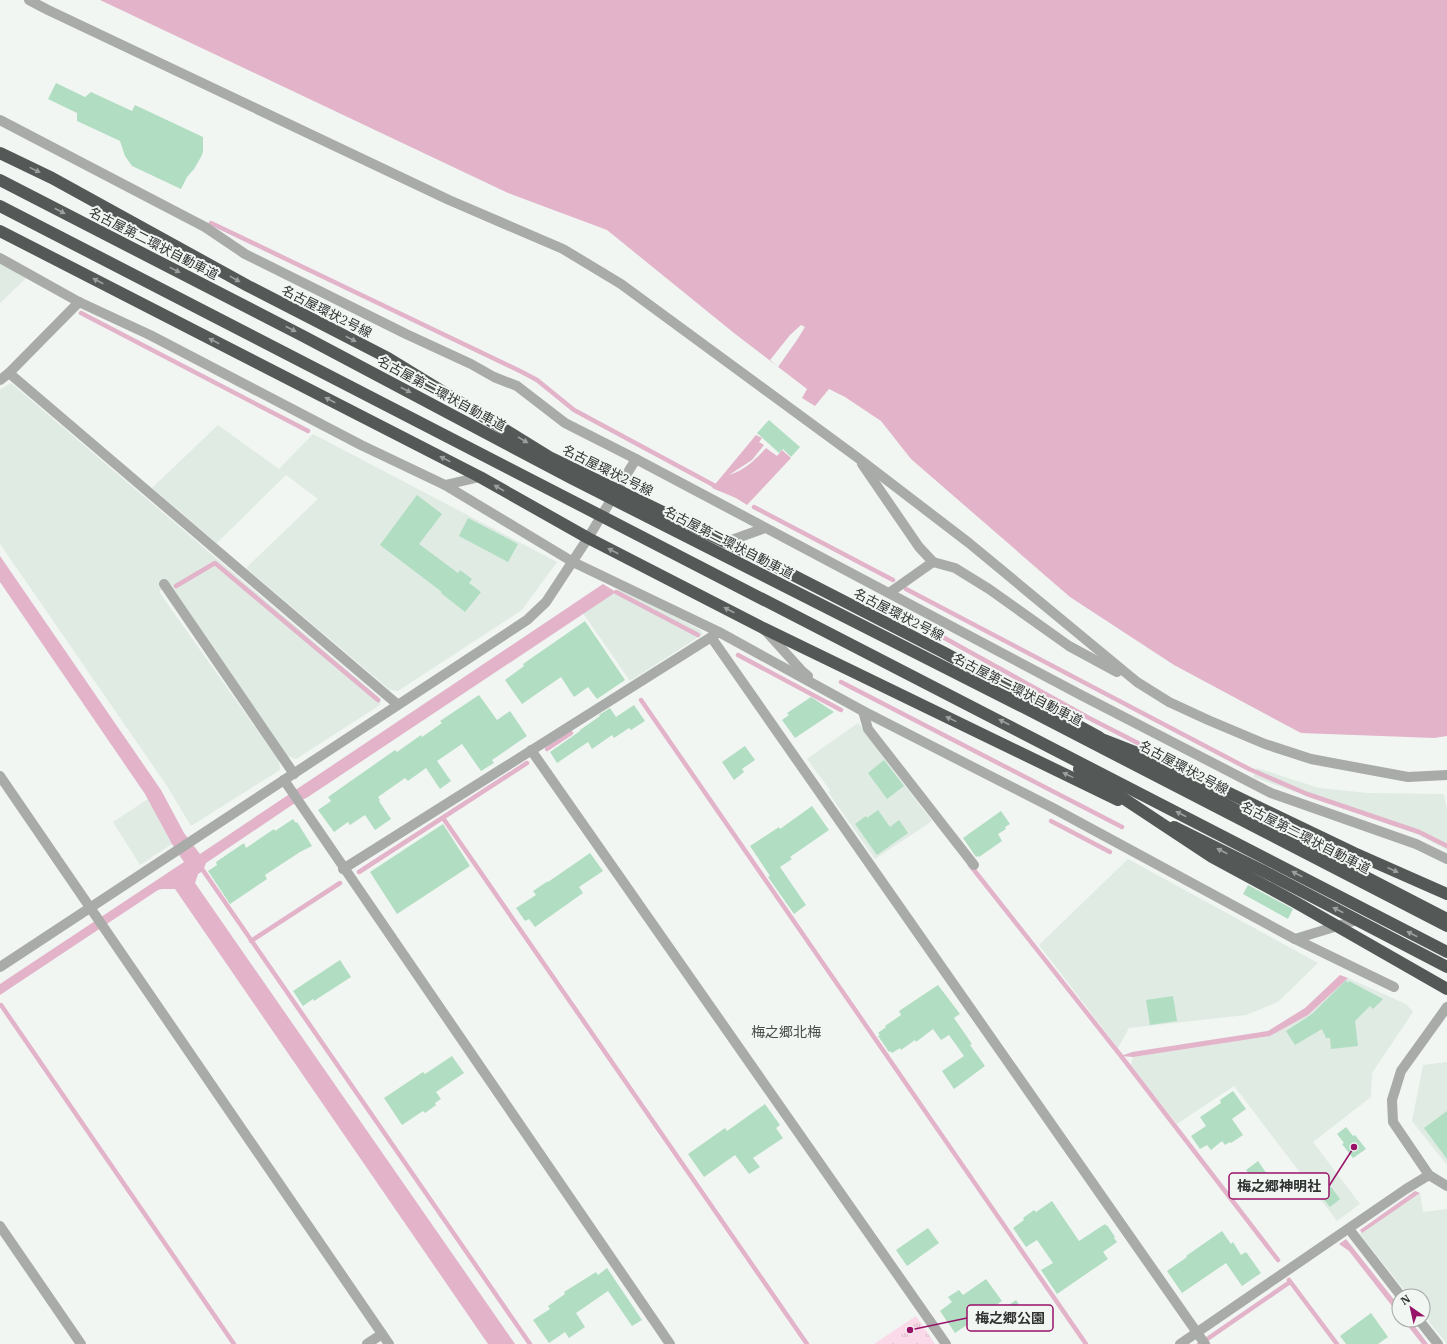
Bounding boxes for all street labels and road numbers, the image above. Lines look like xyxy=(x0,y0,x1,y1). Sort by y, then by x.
street label: 名古屋第二環状自動車道 xyxy=(86,203,221,283)
street label: 名古屋環状2号線 xyxy=(279,281,375,341)
street label: 名古屋第二環状自動車道 xyxy=(375,352,509,435)
street label: 名古屋環状2号線 xyxy=(560,441,656,500)
street label: 名古屋第二環状自動車道 xyxy=(661,502,796,582)
street label: 名古屋環状2号線 xyxy=(851,584,947,644)
street label: 名古屋第二環状自動車道 xyxy=(950,649,1085,729)
street label: 名古屋環状2号線 xyxy=(1136,737,1231,798)
street label: 名古屋第二環状自動車道 xyxy=(1238,797,1373,877)

